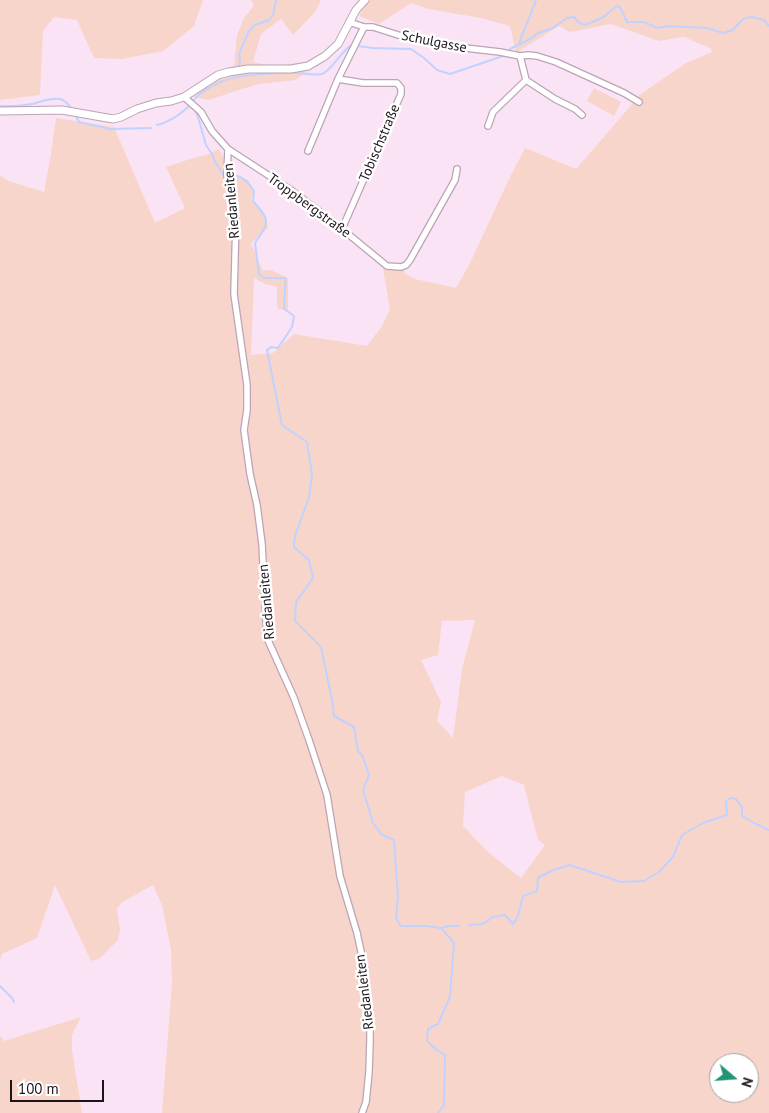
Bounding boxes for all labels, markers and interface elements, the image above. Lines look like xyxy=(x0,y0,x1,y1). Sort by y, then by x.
street label: Schulgasse xyxy=(400,27,468,57)
street label: Tobischstraße xyxy=(356,102,404,184)
street label: Riedanleiten xyxy=(220,163,244,239)
street label: Troppbergstraße xyxy=(264,170,354,242)
street label: Riedanleiten xyxy=(255,564,279,640)
street label: Riedanleiten xyxy=(352,953,378,1031)
north arrow xyxy=(709,1053,759,1103)
scale bar xyxy=(12,1070,106,1102)
text: N xyxy=(737,1075,757,1089)
text: 100 m xyxy=(18,1079,59,1098)

